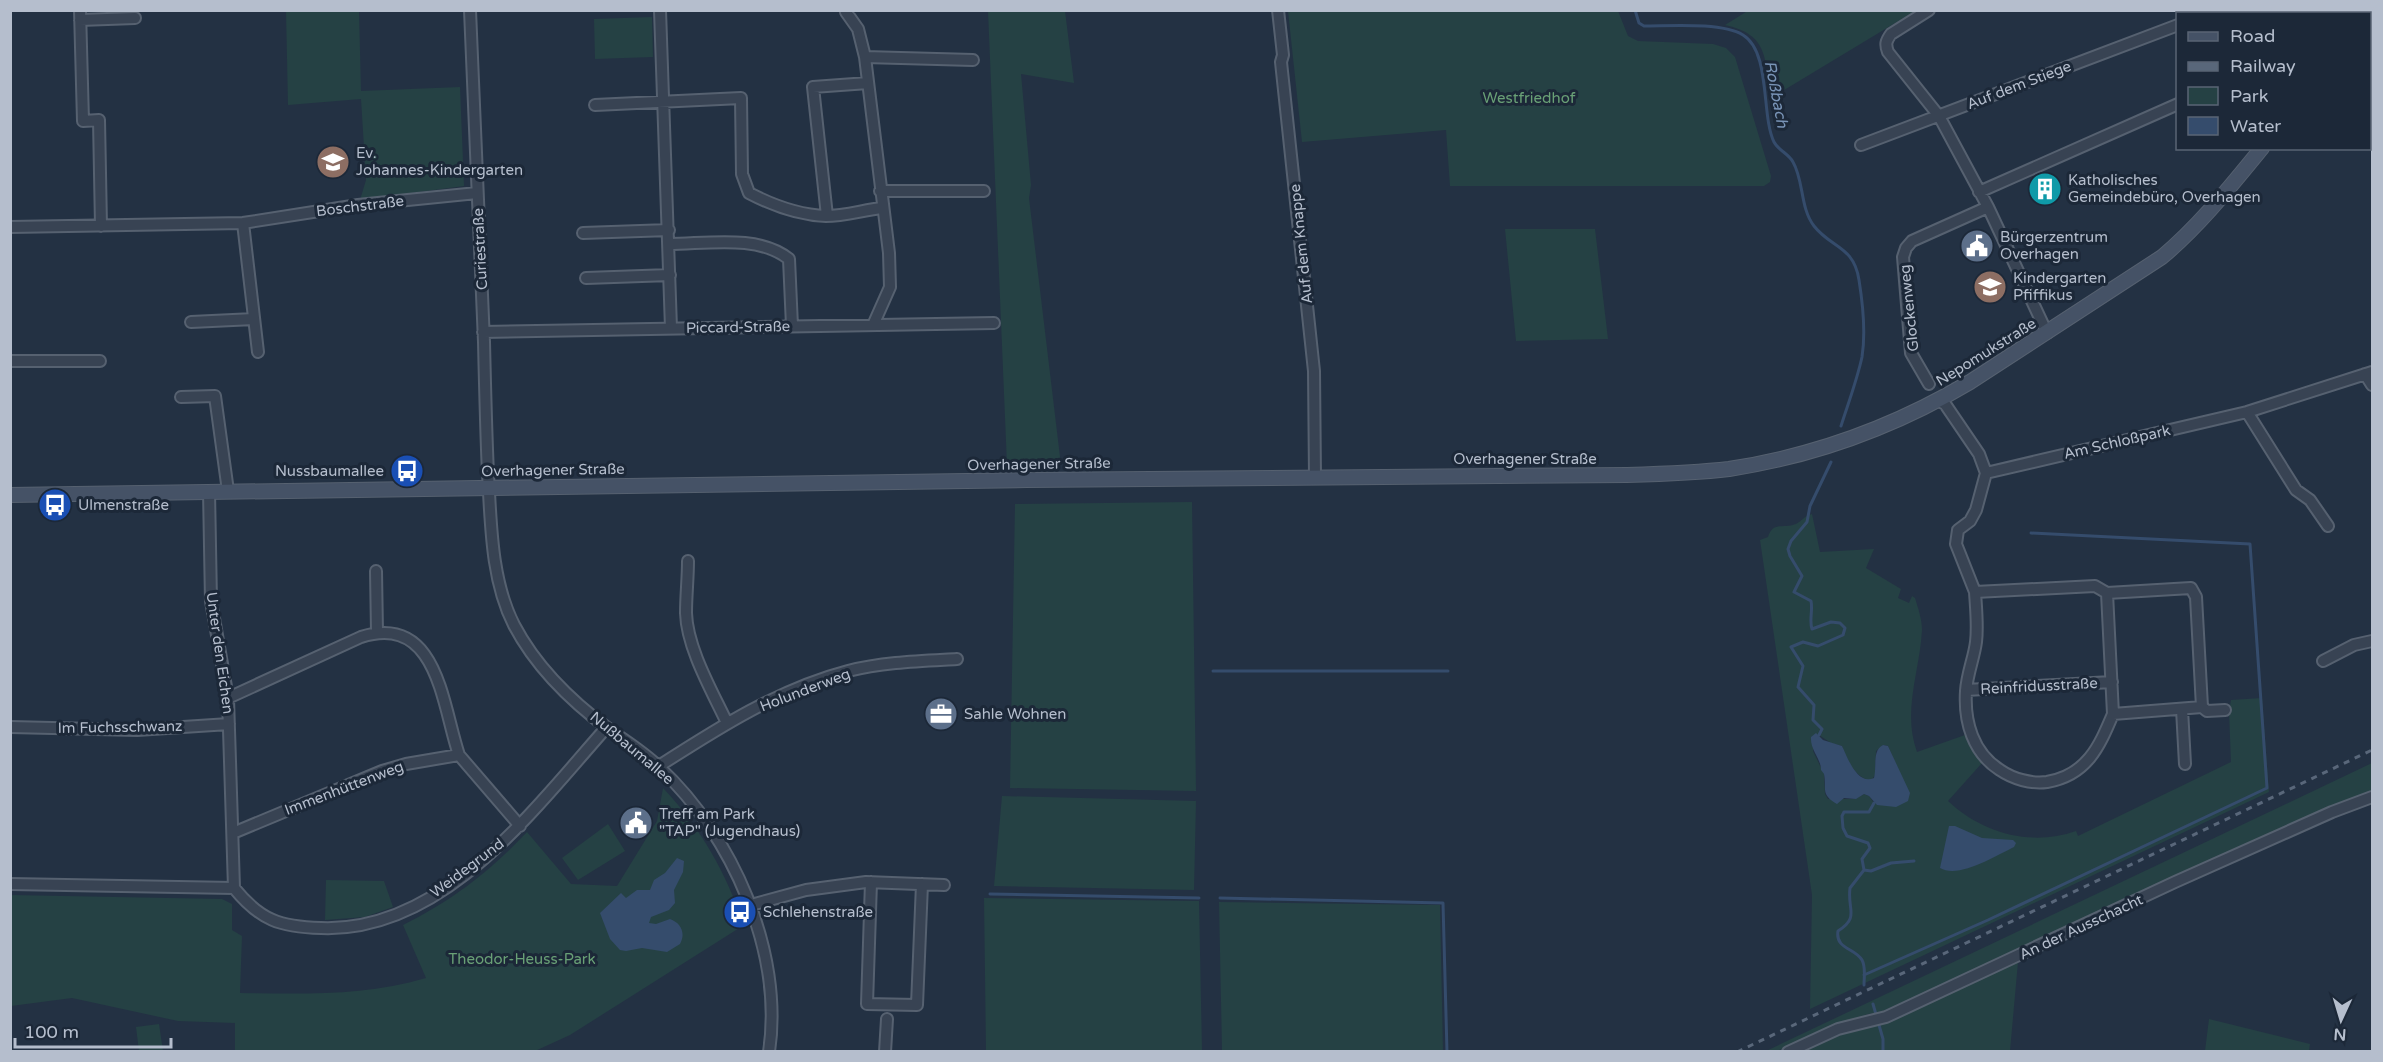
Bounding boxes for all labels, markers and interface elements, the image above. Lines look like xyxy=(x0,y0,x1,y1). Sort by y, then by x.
legend xyxy=(2176,12,2371,150)
text: Road xyxy=(2230,25,2275,47)
text: Railway xyxy=(2230,55,2296,77)
street label: Auf dem Stiege xyxy=(1964,57,2074,113)
water label: Roßbach xyxy=(1760,59,1793,131)
text: Park xyxy=(2230,85,2269,107)
park label: Westfriedhof xyxy=(1483,89,1576,107)
text: Water xyxy=(2230,115,2281,137)
school or university icon: Ev. Johannes-Kindergarten xyxy=(315,144,351,180)
place label: Ev. Johannes-Kindergarten xyxy=(356,144,523,179)
building icon: Katholisches Gemeindebüro, Overhagen xyxy=(2027,171,2063,207)
place label: Katholisches Gemeindebüro, Overhagen xyxy=(2068,171,2261,206)
street label: Auf dem Knappe xyxy=(1286,183,1316,305)
street label: Boschstraße xyxy=(315,192,405,220)
street label: Curiestraße xyxy=(469,208,491,290)
public building icon: Bürgerzentrum Overhagen xyxy=(1959,228,1995,264)
place label: Bürgerzentrum Overhagen xyxy=(2000,228,2108,263)
street label: Glockenweg xyxy=(1895,264,1923,352)
school or university icon: Kindergarten Pfiffikus xyxy=(1972,269,2008,305)
place label: Kindergarten Pfiffikus xyxy=(2013,269,2106,304)
street label: Nepomukstraße xyxy=(1933,314,2039,390)
street label: Piccard-Straße xyxy=(686,317,790,337)
street label: Am Schloßpark xyxy=(2062,421,2172,463)
street label: Overhagener Straße xyxy=(1453,450,1597,468)
bus stop icon: Nussbaumallee xyxy=(389,453,425,489)
street label: Overhagener Straße xyxy=(967,454,1111,474)
street label: Overhagener Straße xyxy=(481,460,625,480)
place label: Nussbaumallee xyxy=(275,462,384,480)
bus stop icon: Ulmenstraße xyxy=(37,487,73,523)
place label: Ulmenstraße xyxy=(78,496,169,514)
street label: Unter den Eichen xyxy=(203,591,237,715)
street label: Holunderweg xyxy=(757,664,853,716)
street label: Reinfridusstraße xyxy=(1980,674,2098,698)
office icon: Sahle Wohnen xyxy=(923,696,959,732)
place label: Sahle Wohnen xyxy=(964,705,1066,723)
street label: Nußbaumallee xyxy=(586,708,678,788)
street label: Im Fuchsschwanz xyxy=(57,717,183,737)
street label: Immenhüttenweg xyxy=(282,757,406,819)
public building icon: Treff am Park "TAP" (Jugendhaus) xyxy=(618,805,654,841)
place label: Treff am Park "TAP" (Jugendhaus) xyxy=(659,805,800,840)
street label: Weidegrund xyxy=(427,834,507,902)
street label: An der Ausschacht xyxy=(2016,890,2146,964)
bus stop icon: Schlehenstraße xyxy=(722,894,758,930)
place label: Schlehenstraße xyxy=(763,903,873,921)
park label: Theodor-Heuss-Park xyxy=(448,950,596,968)
north arrow xyxy=(2311,990,2371,1050)
scale bar xyxy=(15,1011,171,1049)
text: 100 m xyxy=(24,1021,79,1043)
text: N xyxy=(2333,1024,2347,1044)

